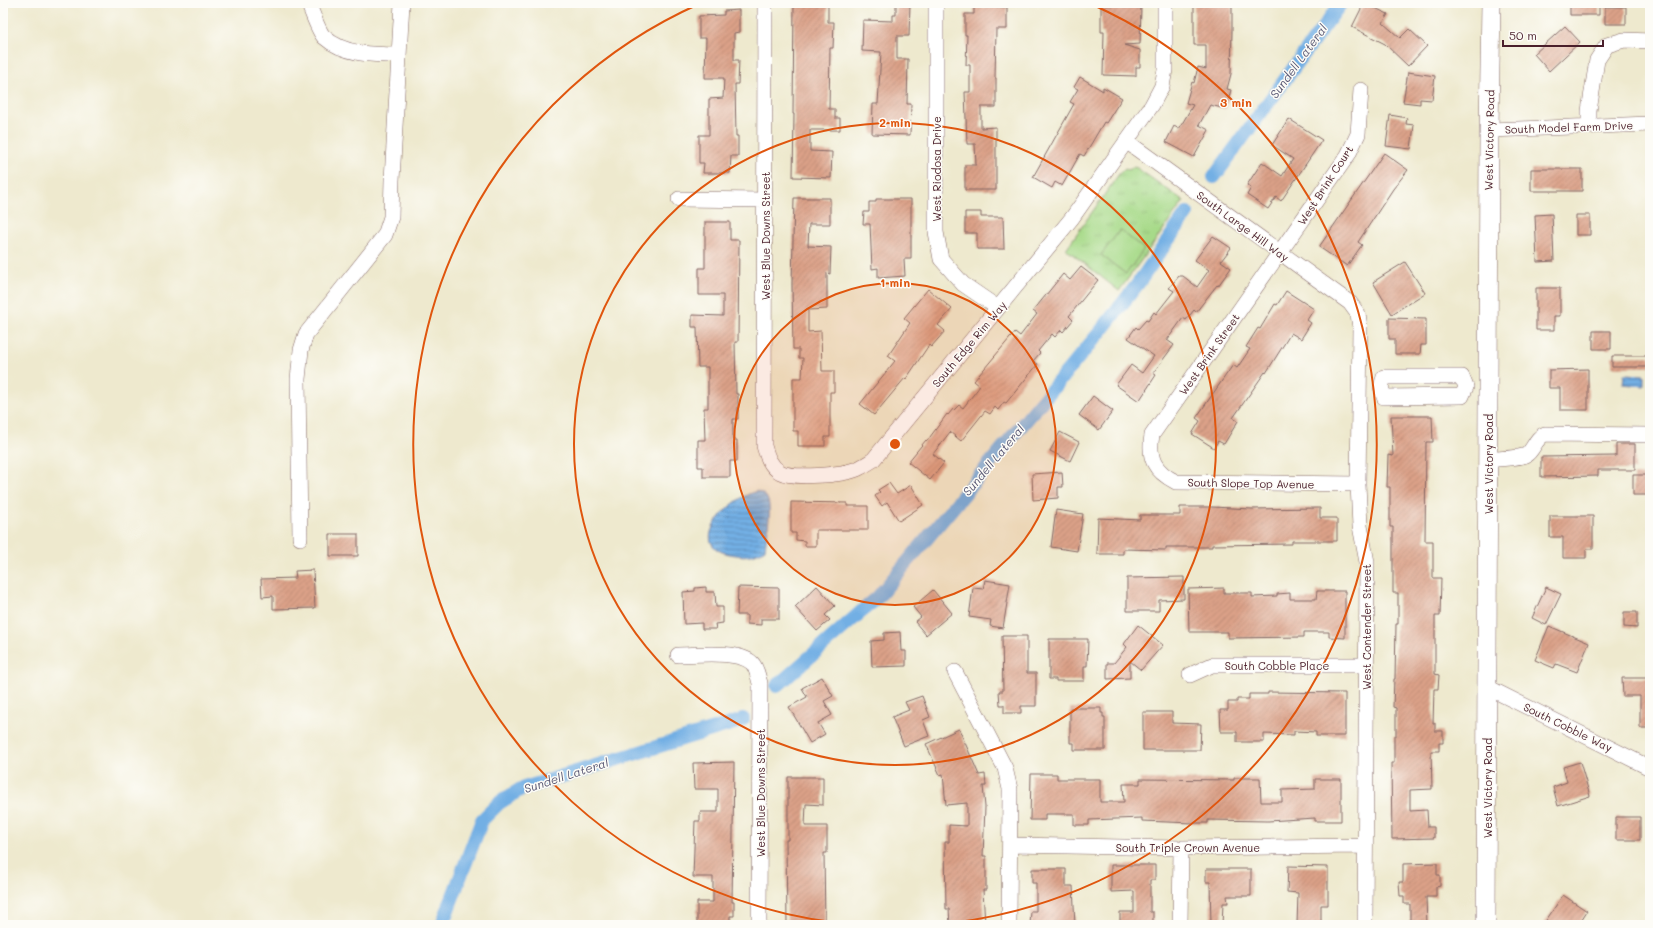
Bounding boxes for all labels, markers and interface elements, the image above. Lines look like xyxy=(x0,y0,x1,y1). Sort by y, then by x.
water label: Sundell Lateral xyxy=(1266,21,1330,101)
scale bar xyxy=(1503,22,1603,48)
text: 50 m xyxy=(1509,27,1537,43)
street label: West Victory Road xyxy=(1481,90,1497,190)
text: 3 min xyxy=(1220,94,1252,110)
text: 2 min xyxy=(879,114,911,130)
street label: West Riodosa Drive xyxy=(929,116,944,222)
street label: South Model Farm Drive xyxy=(1505,117,1634,137)
street label: West Brink Court xyxy=(1294,142,1356,228)
street label: West Blue Downs Street xyxy=(758,171,773,300)
street label: South Large Hill Way xyxy=(1194,187,1292,265)
text: 1 min xyxy=(880,274,910,290)
street label: South Edge Rim Way xyxy=(928,298,1010,390)
street label: West Brink Street xyxy=(1175,310,1243,398)
street label: West Victory Road xyxy=(1481,414,1496,514)
water label: Sundell Lateral xyxy=(959,421,1027,499)
centre of rings xyxy=(888,437,902,451)
street label: South Slope Top Avenue xyxy=(1187,474,1315,492)
street label: West Contender Street xyxy=(1359,564,1374,690)
street label: South Cobble Place xyxy=(1225,658,1329,673)
street label: South Cobble Way xyxy=(1521,699,1615,755)
street label: West Blue Downs Street xyxy=(753,728,768,857)
street label: West Victory Road xyxy=(1480,738,1495,838)
water label: Sundell Lateral xyxy=(522,754,610,796)
street label: South Triple Crown Avenue xyxy=(1116,840,1260,855)

